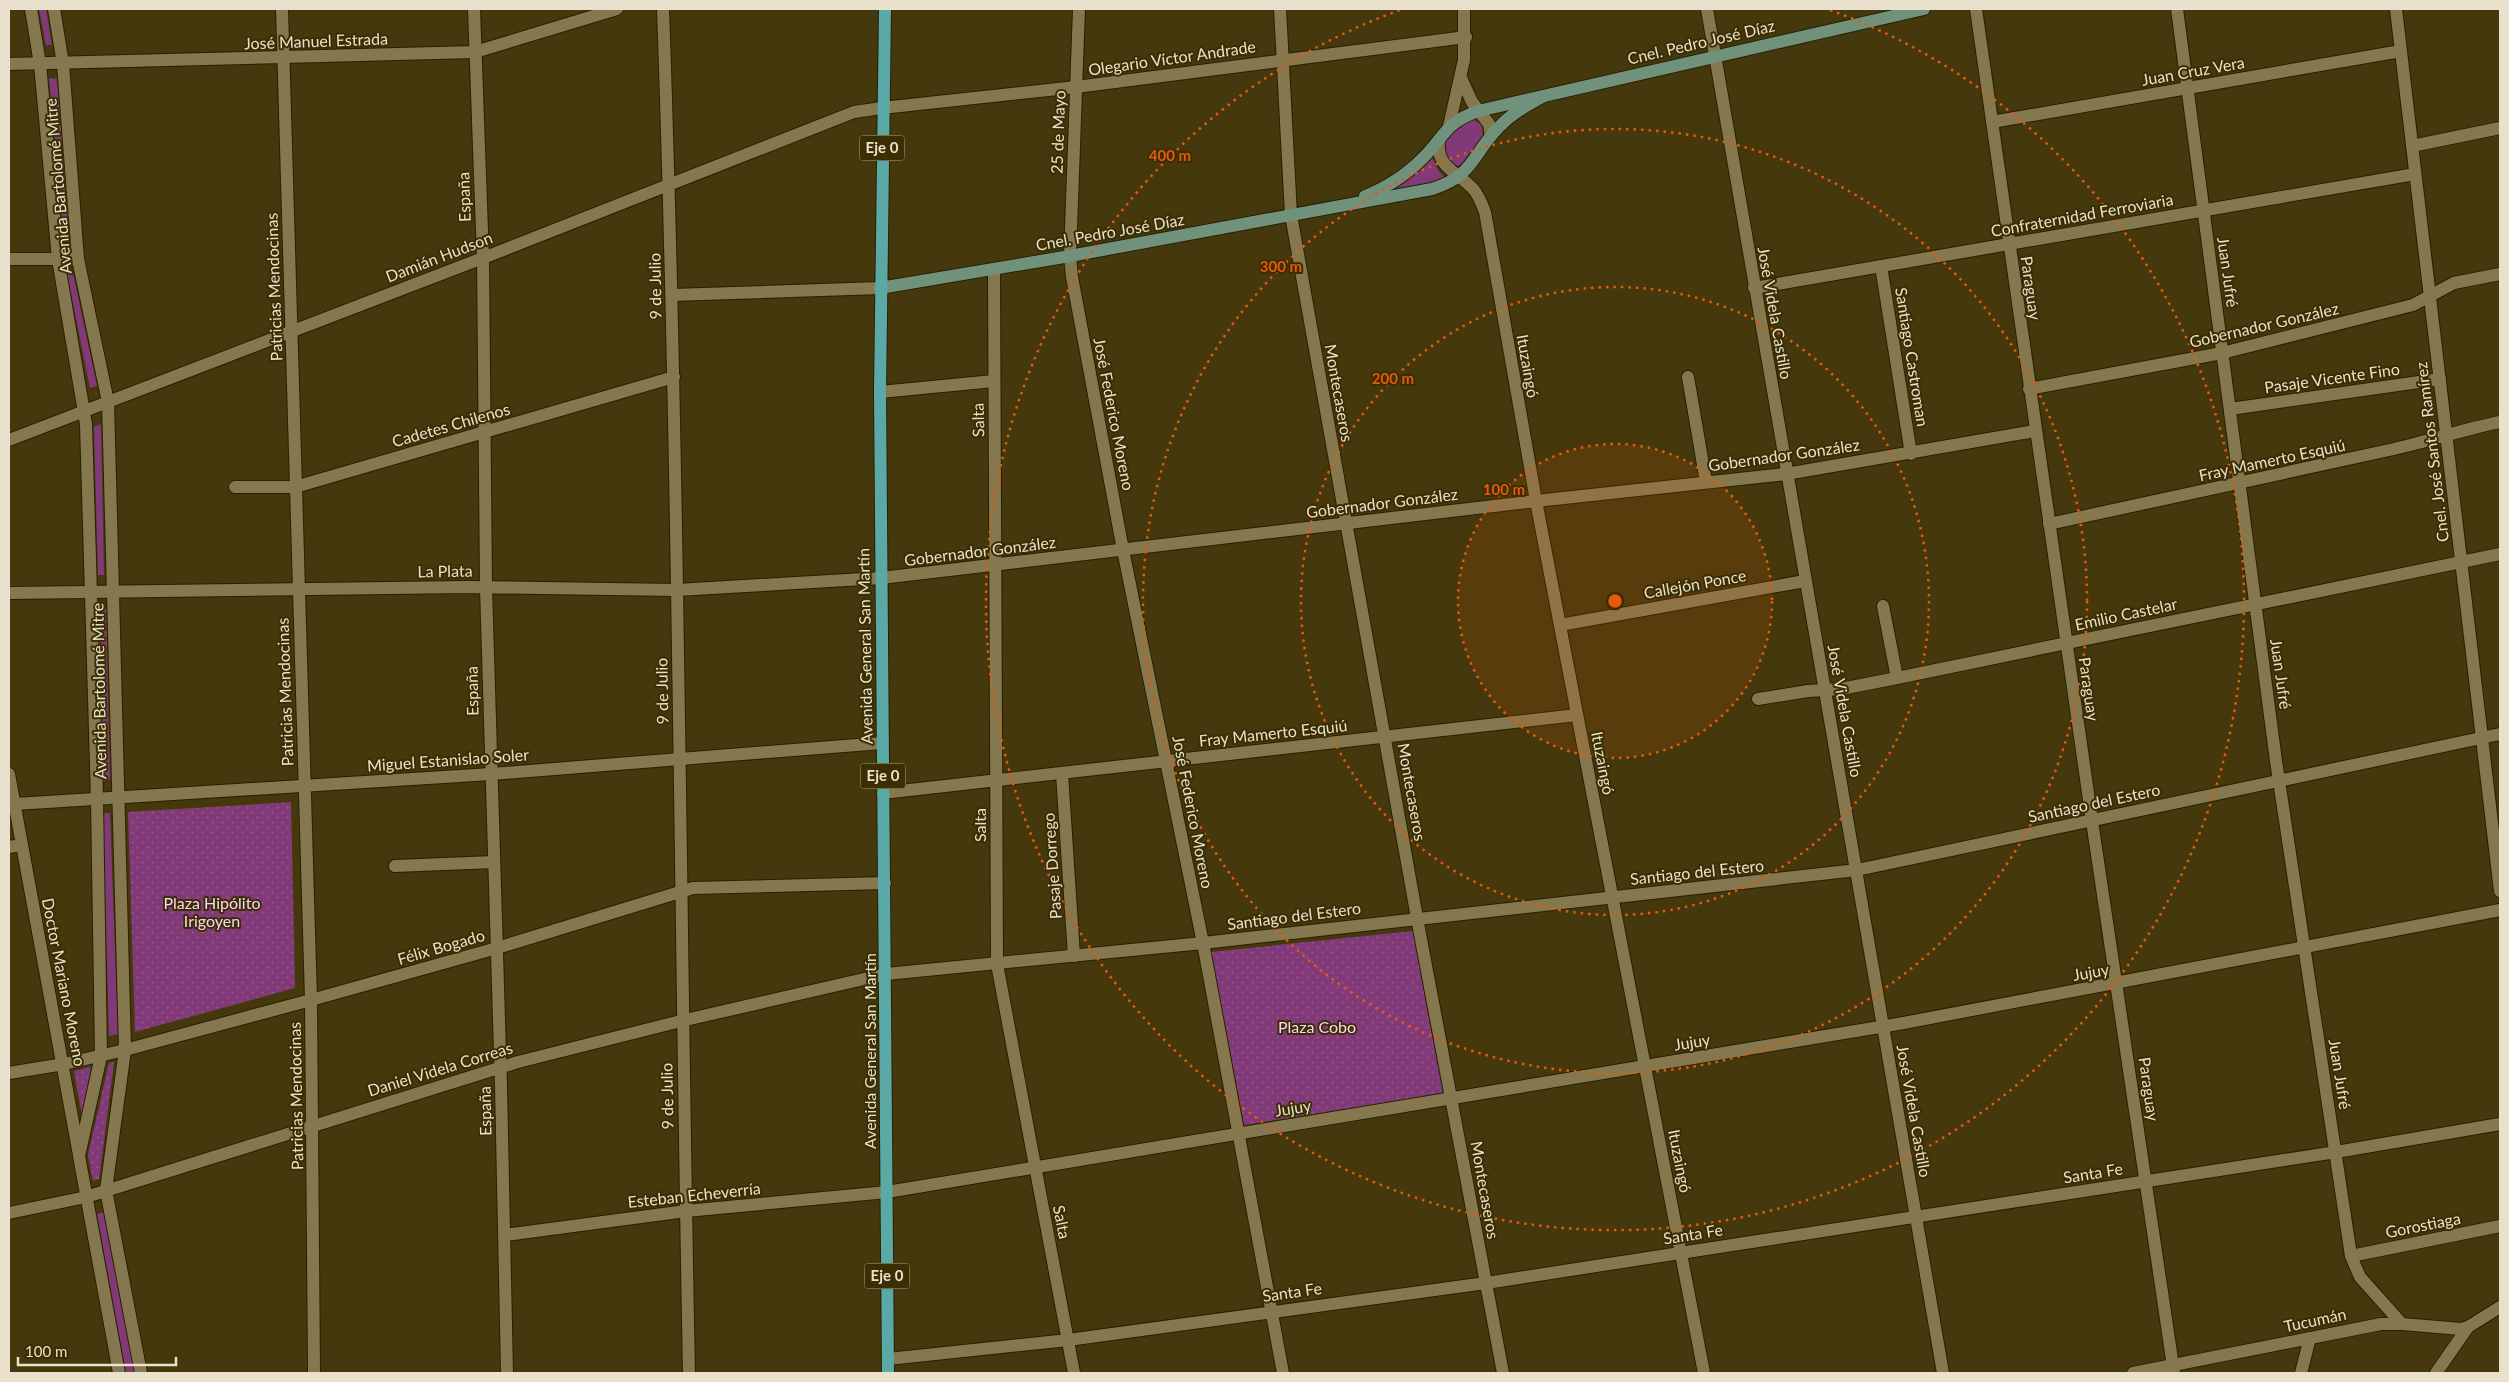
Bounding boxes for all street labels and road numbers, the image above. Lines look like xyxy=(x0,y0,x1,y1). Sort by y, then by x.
street label: Cnel. Pedro José Díaz xyxy=(1625,15,1776,68)
street label: José Manuel Estrada xyxy=(244,28,388,53)
street label: Olegario Víctor Andrade xyxy=(1087,36,1257,79)
street label: Juan Cruz Vera xyxy=(2140,52,2246,89)
street label: 25 de Mayo xyxy=(1047,90,1068,174)
street label: Avenida Bartolomé Mitre xyxy=(40,98,75,275)
road number: Eje 0 xyxy=(860,136,904,160)
street label: España xyxy=(453,172,474,222)
street label: Confraternidad Ferroviaria xyxy=(1989,189,2175,240)
street label: Cnel. Pedro José Díaz xyxy=(1034,209,1186,254)
street label: Patricias Mendocinas xyxy=(261,212,286,361)
street label: Damián Hudson xyxy=(383,227,495,286)
street label: Juan Jufré xyxy=(2214,235,2243,308)
street label: José Videla Castillo xyxy=(1754,245,1797,381)
street label: 9 de Julio xyxy=(644,253,665,319)
street label: Paraguay xyxy=(2018,255,2045,322)
street label: Santiago Castroman xyxy=(1892,286,1933,428)
street label: Gobernador González xyxy=(2187,298,2340,351)
street label: Ituzaingó xyxy=(1514,333,1543,399)
street label: José Federico Moreno xyxy=(1090,336,1139,492)
street label: Montecaseros xyxy=(1322,342,1357,443)
street label: Pasaje Vicente Fino xyxy=(2263,359,2401,396)
street label: Cnel. José Santos Ramírez xyxy=(2411,361,2452,543)
street label: Cadetes Chilenos xyxy=(390,399,512,450)
street label: Salta xyxy=(968,403,987,437)
street label: Gobernador González xyxy=(1707,434,1861,475)
street label: Fray Mamerto Esquiú xyxy=(2197,435,2347,484)
street label: Gobernador González xyxy=(1305,484,1459,521)
street label: Gobernador González xyxy=(903,532,1057,569)
street label: Avenida General San Martín xyxy=(853,548,876,744)
street label: La Plata xyxy=(417,561,473,580)
street label: Callejón Ponce xyxy=(1642,565,1748,602)
street label: Emilio Castelar xyxy=(2073,593,2179,634)
street label: Avenida Bartolomé Mitre xyxy=(87,603,110,779)
street label: Patricias Mendocinas xyxy=(272,617,297,766)
street label: Juan Jufré xyxy=(2267,637,2296,710)
street label: José Videla Castillo xyxy=(1824,643,1867,779)
street label: Paraguay xyxy=(2076,656,2103,723)
street label: 9 de Julio xyxy=(651,658,672,724)
street label: España xyxy=(462,666,481,716)
street label: Fray Mamerto Esquiú xyxy=(1198,715,1348,750)
street label: Ituzaingó xyxy=(1588,730,1619,796)
street label: José Federico Moreno xyxy=(1169,734,1218,890)
street label: Montecaseros xyxy=(1395,741,1430,842)
street label: Miguel Estanislao Soler xyxy=(366,744,530,775)
road number: Eje 0 xyxy=(860,764,906,788)
street label: Santiago del Estero xyxy=(2026,779,2162,826)
street label: Salta xyxy=(970,808,989,842)
street label: Pasaje Dorrego xyxy=(1038,812,1065,920)
street label: Santiago del Estero xyxy=(1629,855,1765,888)
street label: Doctor Mariano Moreno xyxy=(39,896,90,1068)
street label: Santiago del Estero xyxy=(1226,898,1362,933)
street label: Félix Bogado xyxy=(395,925,487,968)
street label: Avenida General San Martín xyxy=(860,953,879,1149)
street label: Jujuy xyxy=(2071,959,2111,984)
street label: Patricias Mendocinas xyxy=(285,1022,306,1170)
street label: Jujuy xyxy=(1672,1029,1712,1054)
street label: Daniel Videla Correas xyxy=(365,1037,515,1100)
street label: Juan Jufré xyxy=(2326,1037,2355,1110)
street label: José Videla Castillo xyxy=(1893,1043,1936,1179)
street label: Paraguay xyxy=(2136,1056,2163,1123)
street label: 9 de Julio xyxy=(656,1063,677,1129)
street label: España xyxy=(475,1086,494,1136)
street label: Jujuy xyxy=(1273,1095,1313,1120)
street label: Ituzaingó xyxy=(1665,1128,1696,1194)
street label: Montecaseros xyxy=(1468,1139,1503,1240)
street label: Santa Fe xyxy=(2062,1158,2124,1187)
street label: Esteban Echeverría xyxy=(626,1178,761,1211)
street label: Salta xyxy=(1050,1203,1075,1240)
street label: Gorostiaga xyxy=(2384,1208,2462,1241)
street label: Santa Fe xyxy=(1662,1219,1724,1248)
road number: Eje 0 xyxy=(864,1264,910,1288)
street label: Santa Fe xyxy=(1261,1278,1323,1305)
street label: Tucumán xyxy=(2282,1304,2348,1335)

